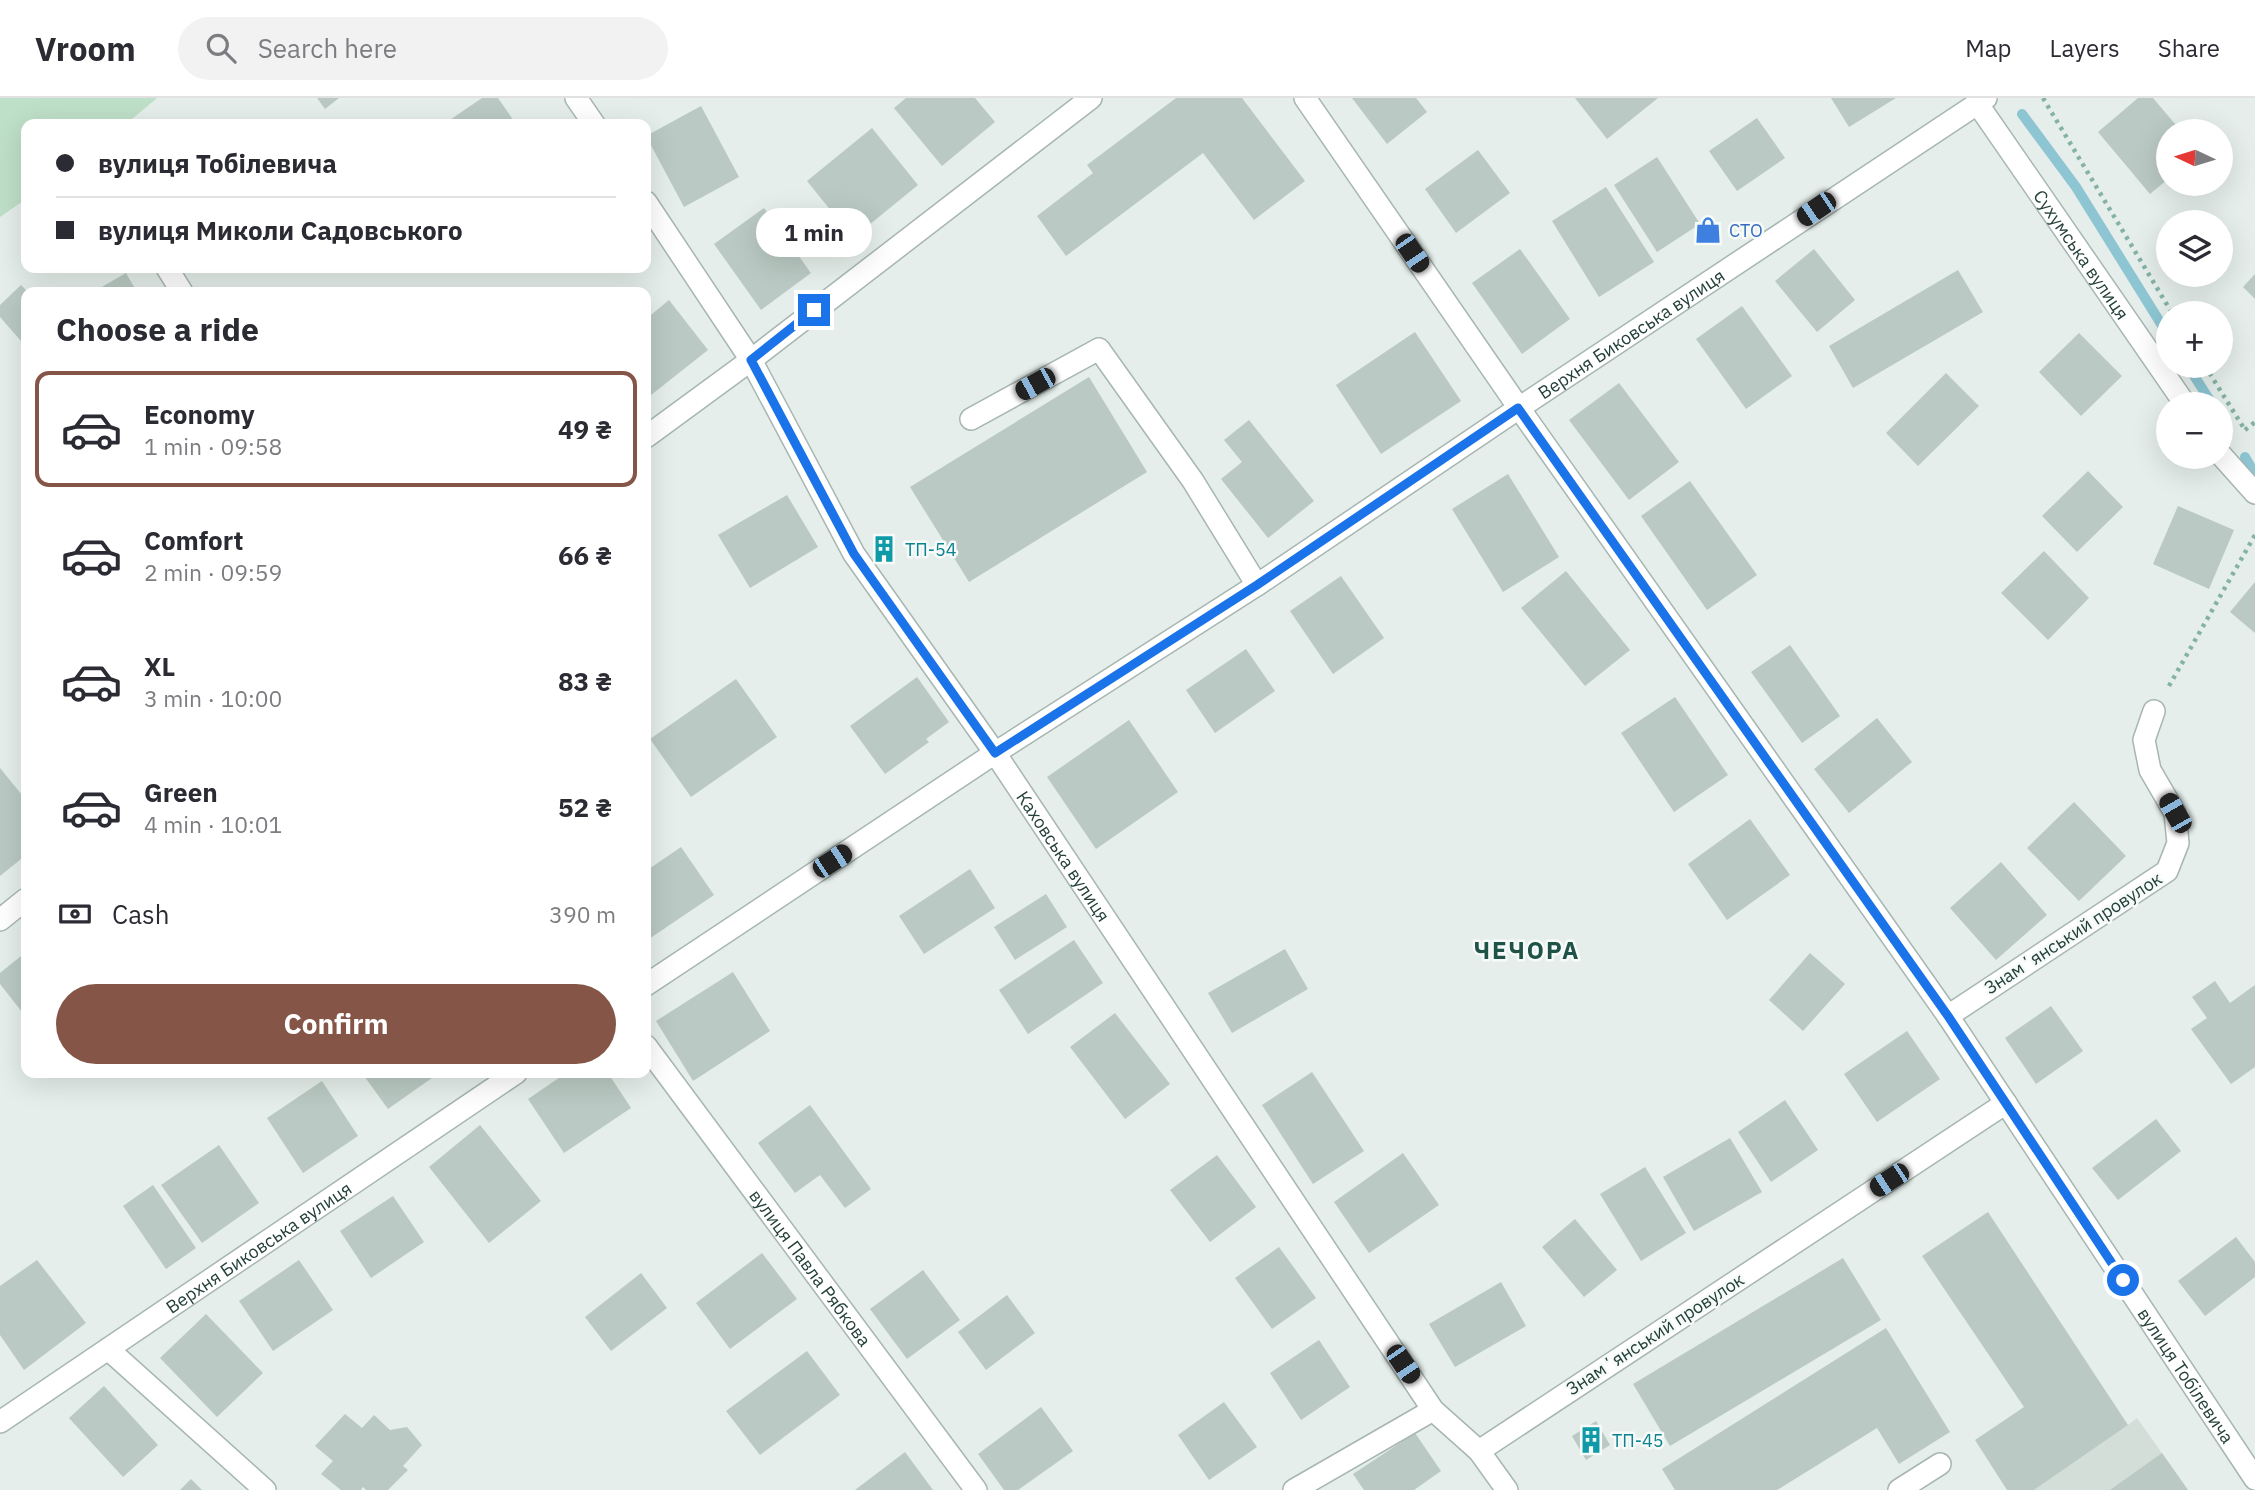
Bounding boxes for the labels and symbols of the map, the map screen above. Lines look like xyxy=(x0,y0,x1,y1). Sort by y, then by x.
north arrow xyxy=(2156,119,2233,196)
street label: Сухумська вулиця xyxy=(2029,185,2134,324)
car xyxy=(1793,189,1840,229)
callout: 1 min xyxy=(756,208,872,258)
shop icon: СТО xyxy=(1693,215,1723,245)
place label: СТО xyxy=(1729,219,1763,242)
car xyxy=(1392,230,1433,276)
street label: Верхня Биковська вулиця xyxy=(1533,263,1729,404)
route end xyxy=(798,294,830,326)
car xyxy=(1012,365,1059,403)
building icon: ТП-54 xyxy=(869,534,899,564)
place label: ТП-54 xyxy=(905,538,957,561)
street label: Каховська вулиця xyxy=(1012,786,1116,926)
car xyxy=(2156,790,2195,836)
car xyxy=(809,841,856,881)
street label: Знамʼянський провулок xyxy=(1980,867,2166,999)
district label: ЧЕЧОРА xyxy=(1474,934,1580,966)
car xyxy=(1866,1160,1913,1200)
street label: Верхня Биковська вулиця xyxy=(161,1176,356,1318)
street label: вулиця Павла Рябкова xyxy=(745,1184,877,1351)
route start xyxy=(2107,1264,2139,1296)
street label: Знамʼянський провулок xyxy=(1562,1268,1748,1400)
street label: вулиця Тобілевича xyxy=(2133,1303,2240,1448)
car xyxy=(1383,1341,1424,1387)
building icon: ТП-45 xyxy=(1576,1425,1606,1455)
place label: ТП-45 xyxy=(1612,1429,1664,1452)

